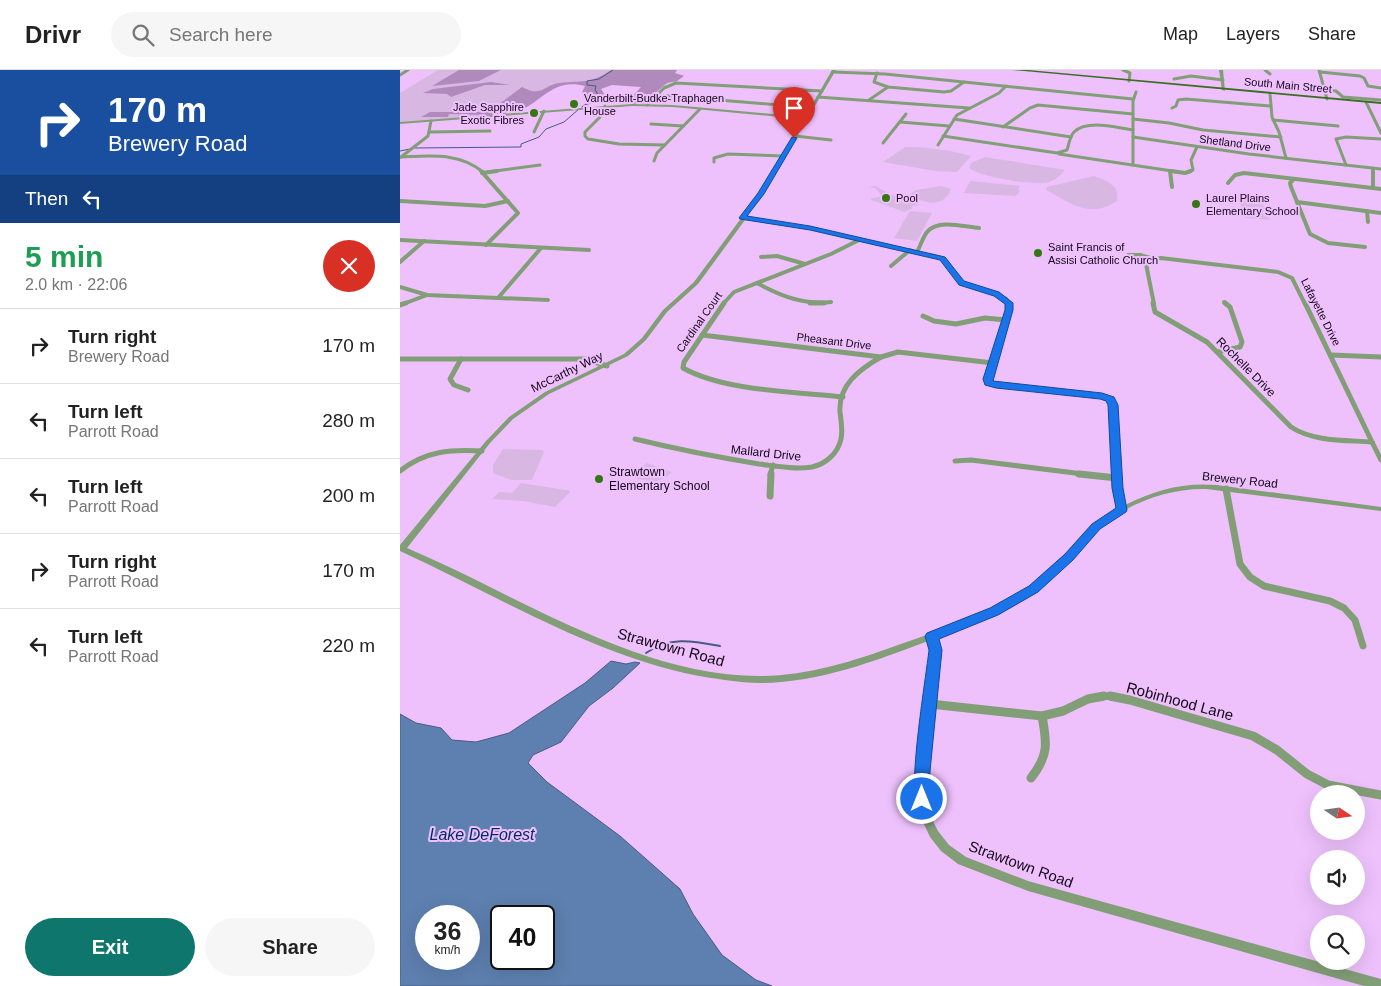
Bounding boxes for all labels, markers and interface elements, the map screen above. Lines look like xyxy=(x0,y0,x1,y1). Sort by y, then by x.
search box xyxy=(111,12,461,57)
text: Drivr xyxy=(25,21,81,48)
icon: search xyxy=(129,21,157,49)
text: Search here xyxy=(169,24,273,45)
text: Map xyxy=(1163,24,1198,44)
text: Layers xyxy=(1226,24,1280,44)
text: Share xyxy=(1308,24,1356,44)
street label: South Main Street xyxy=(1244,75,1332,95)
pin xyxy=(773,87,815,138)
icon: right xyxy=(25,90,90,155)
text: 170 m xyxy=(108,90,207,129)
place label: Vanderbilt-Budke-Traphagen House xyxy=(584,92,724,117)
icon: arrive xyxy=(780,94,808,122)
marker: Vanderbilt-Budke-Traphagen House xyxy=(568,98,580,110)
place label: Jade Sapphire Exotic Fibres xyxy=(453,101,524,126)
marker: Jade Sapphire Exotic Fibres xyxy=(528,107,540,119)
text: Brewery Road xyxy=(108,131,247,156)
street label: Shetland Drive xyxy=(1198,133,1272,153)
icon: left xyxy=(78,185,106,213)
text: Then xyxy=(25,188,68,209)
marker: Pool xyxy=(880,192,892,204)
place label: Pool xyxy=(896,192,918,204)
place label: Laurel Plains Elementary School xyxy=(1206,192,1298,217)
marker: Laurel Plains Elementary School xyxy=(1190,198,1202,210)
text: 5 min xyxy=(25,240,103,273)
button: close xyxy=(323,240,375,292)
place label: Saint Francis of Assisi Catholic Church xyxy=(1048,241,1158,266)
marker: Saint Francis of Assisi Catholic Church xyxy=(1032,247,1044,259)
text: 2.0 km · 22:06 xyxy=(25,276,127,293)
street label: Lafayette Drive xyxy=(1299,276,1343,348)
street label: Cardinal Court xyxy=(674,290,724,354)
text: Turn right xyxy=(68,326,156,347)
street label: Pheasant Drive xyxy=(796,330,872,352)
icon: right xyxy=(25,332,53,360)
street label: Rochelle Drive xyxy=(1213,334,1279,400)
text: 170 m xyxy=(322,335,375,356)
text: Brewery Road xyxy=(68,348,169,365)
street label: McCarthy Way xyxy=(529,349,605,395)
text: Turn left xyxy=(68,401,143,422)
icon: left xyxy=(25,407,53,435)
text: 280 m xyxy=(322,410,375,431)
text: Parrott Road xyxy=(68,423,159,440)
street label: Mallard Drive xyxy=(730,442,802,464)
place label: Strawtown Elementary School xyxy=(609,465,710,493)
street label: Brewery Road xyxy=(1201,469,1279,491)
marker: Strawtown Elementary School xyxy=(593,473,605,485)
text: Turn left xyxy=(68,476,143,497)
icon: left xyxy=(25,482,53,510)
text: 200 m xyxy=(322,485,375,506)
text: Parrott Road xyxy=(68,498,159,515)
text: Turn right xyxy=(68,551,156,572)
icon: right xyxy=(25,557,53,585)
text: 170 m xyxy=(322,560,375,581)
text: Parrott Road xyxy=(68,573,159,590)
street label: Strawtown Road xyxy=(616,625,726,669)
text: Turn left xyxy=(68,626,143,647)
icon: left xyxy=(25,632,53,660)
text: 220 m xyxy=(322,635,375,656)
text: Parrott Road xyxy=(68,648,159,665)
street label: Robinhood Lane xyxy=(1125,679,1235,723)
position arrow xyxy=(895,772,947,824)
north arrow xyxy=(1310,785,1365,840)
map controls xyxy=(1310,785,1365,970)
water label: Lake DeForest xyxy=(430,826,535,843)
street label: Strawtown Road xyxy=(966,837,1076,891)
button: sound xyxy=(1310,850,1365,905)
speed limit sign: 40 xyxy=(490,905,555,970)
button: search xyxy=(1310,915,1365,970)
text: 36 xyxy=(434,917,461,945)
button: Exit xyxy=(25,918,195,976)
button: Share xyxy=(205,918,375,976)
text: km/h xyxy=(434,943,461,957)

